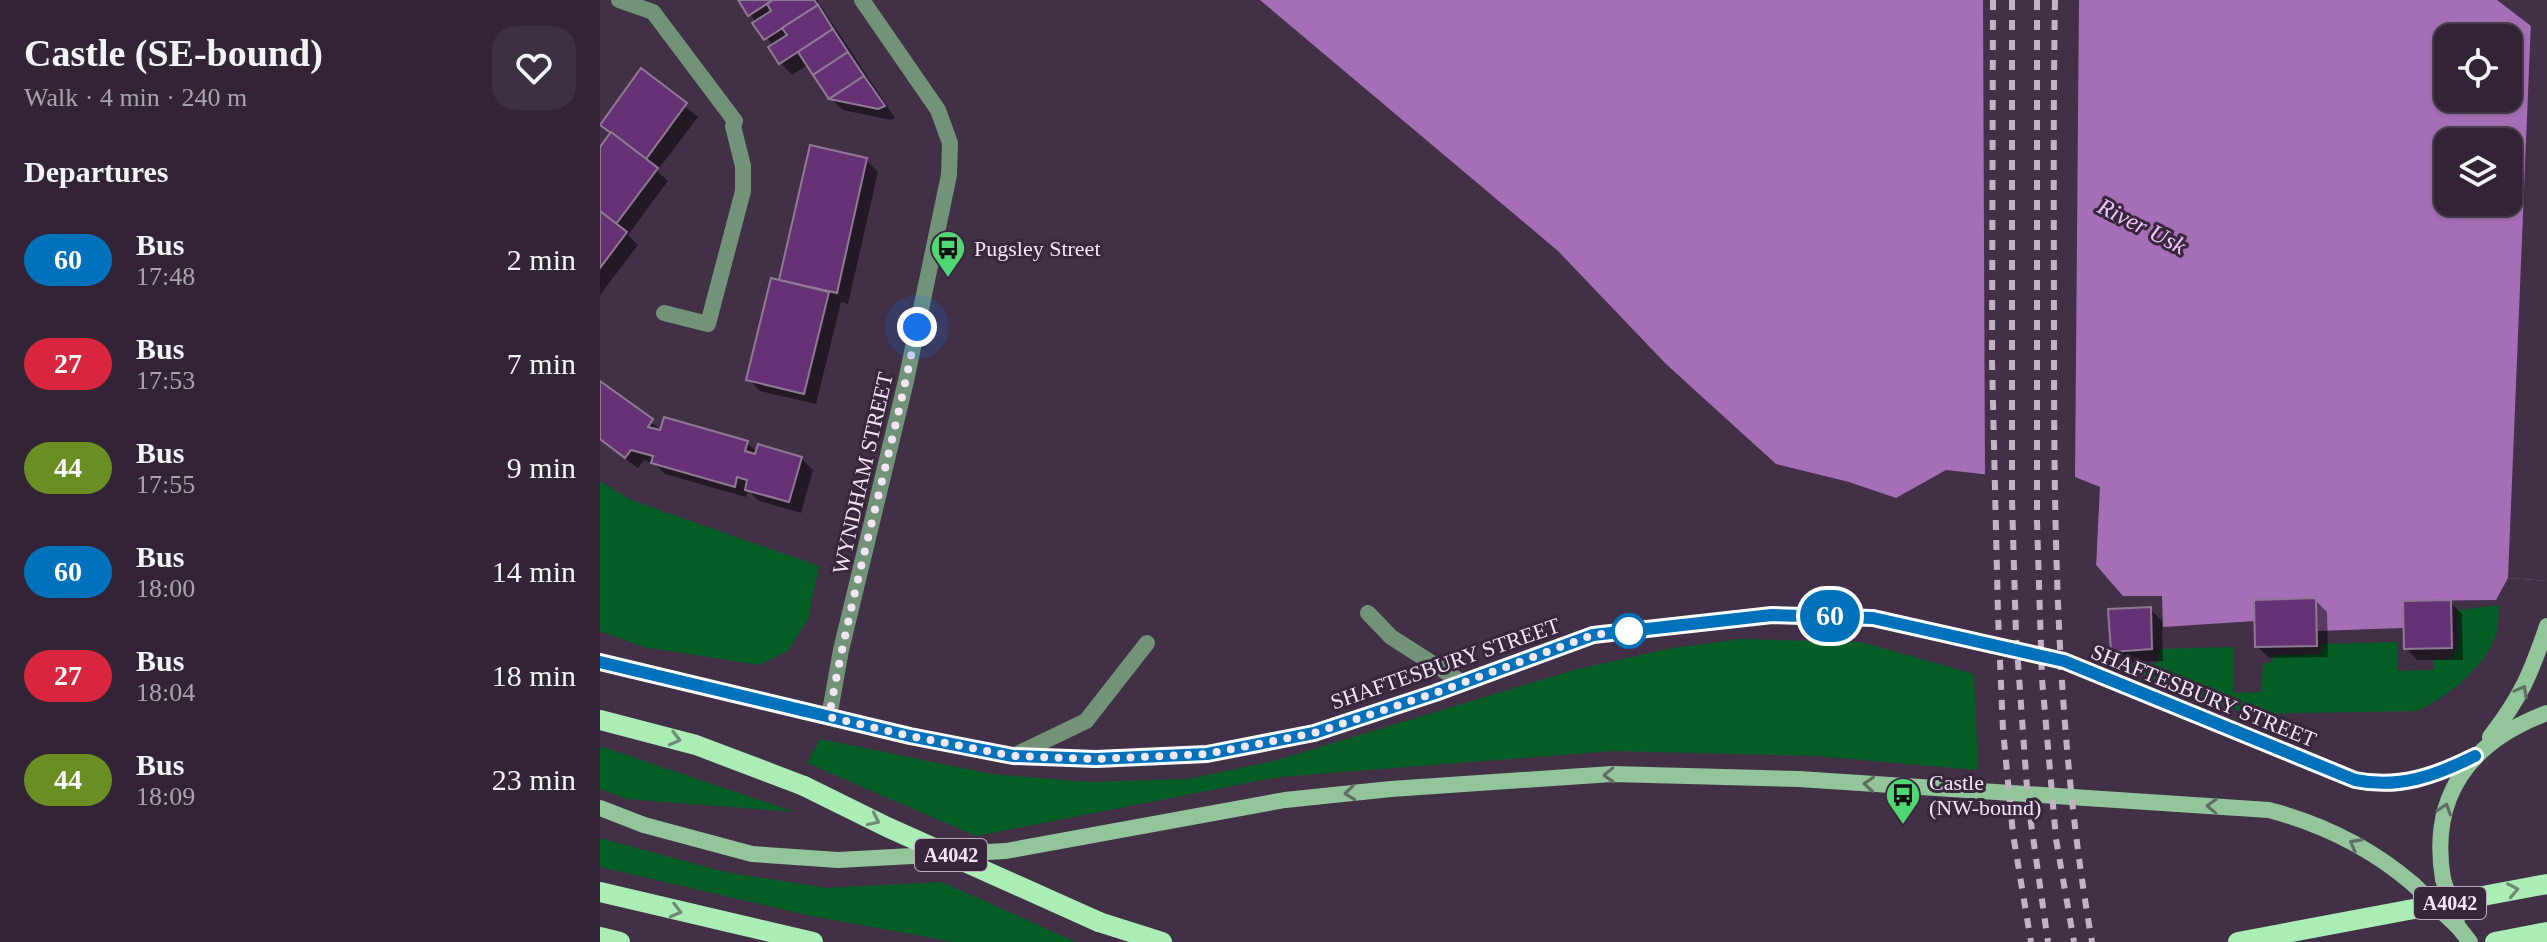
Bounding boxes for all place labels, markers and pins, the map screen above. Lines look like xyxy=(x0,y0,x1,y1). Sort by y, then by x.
bus stop icon: Pugsley Street xyxy=(929,229,967,279)
place label: Pugsley Street xyxy=(974,236,1101,261)
unlabelled marker xyxy=(1612,614,1646,648)
place label: Castle (NW-bound) xyxy=(1929,770,2041,820)
bus stop icon: Castle (NW-bound) xyxy=(1884,776,1922,826)

